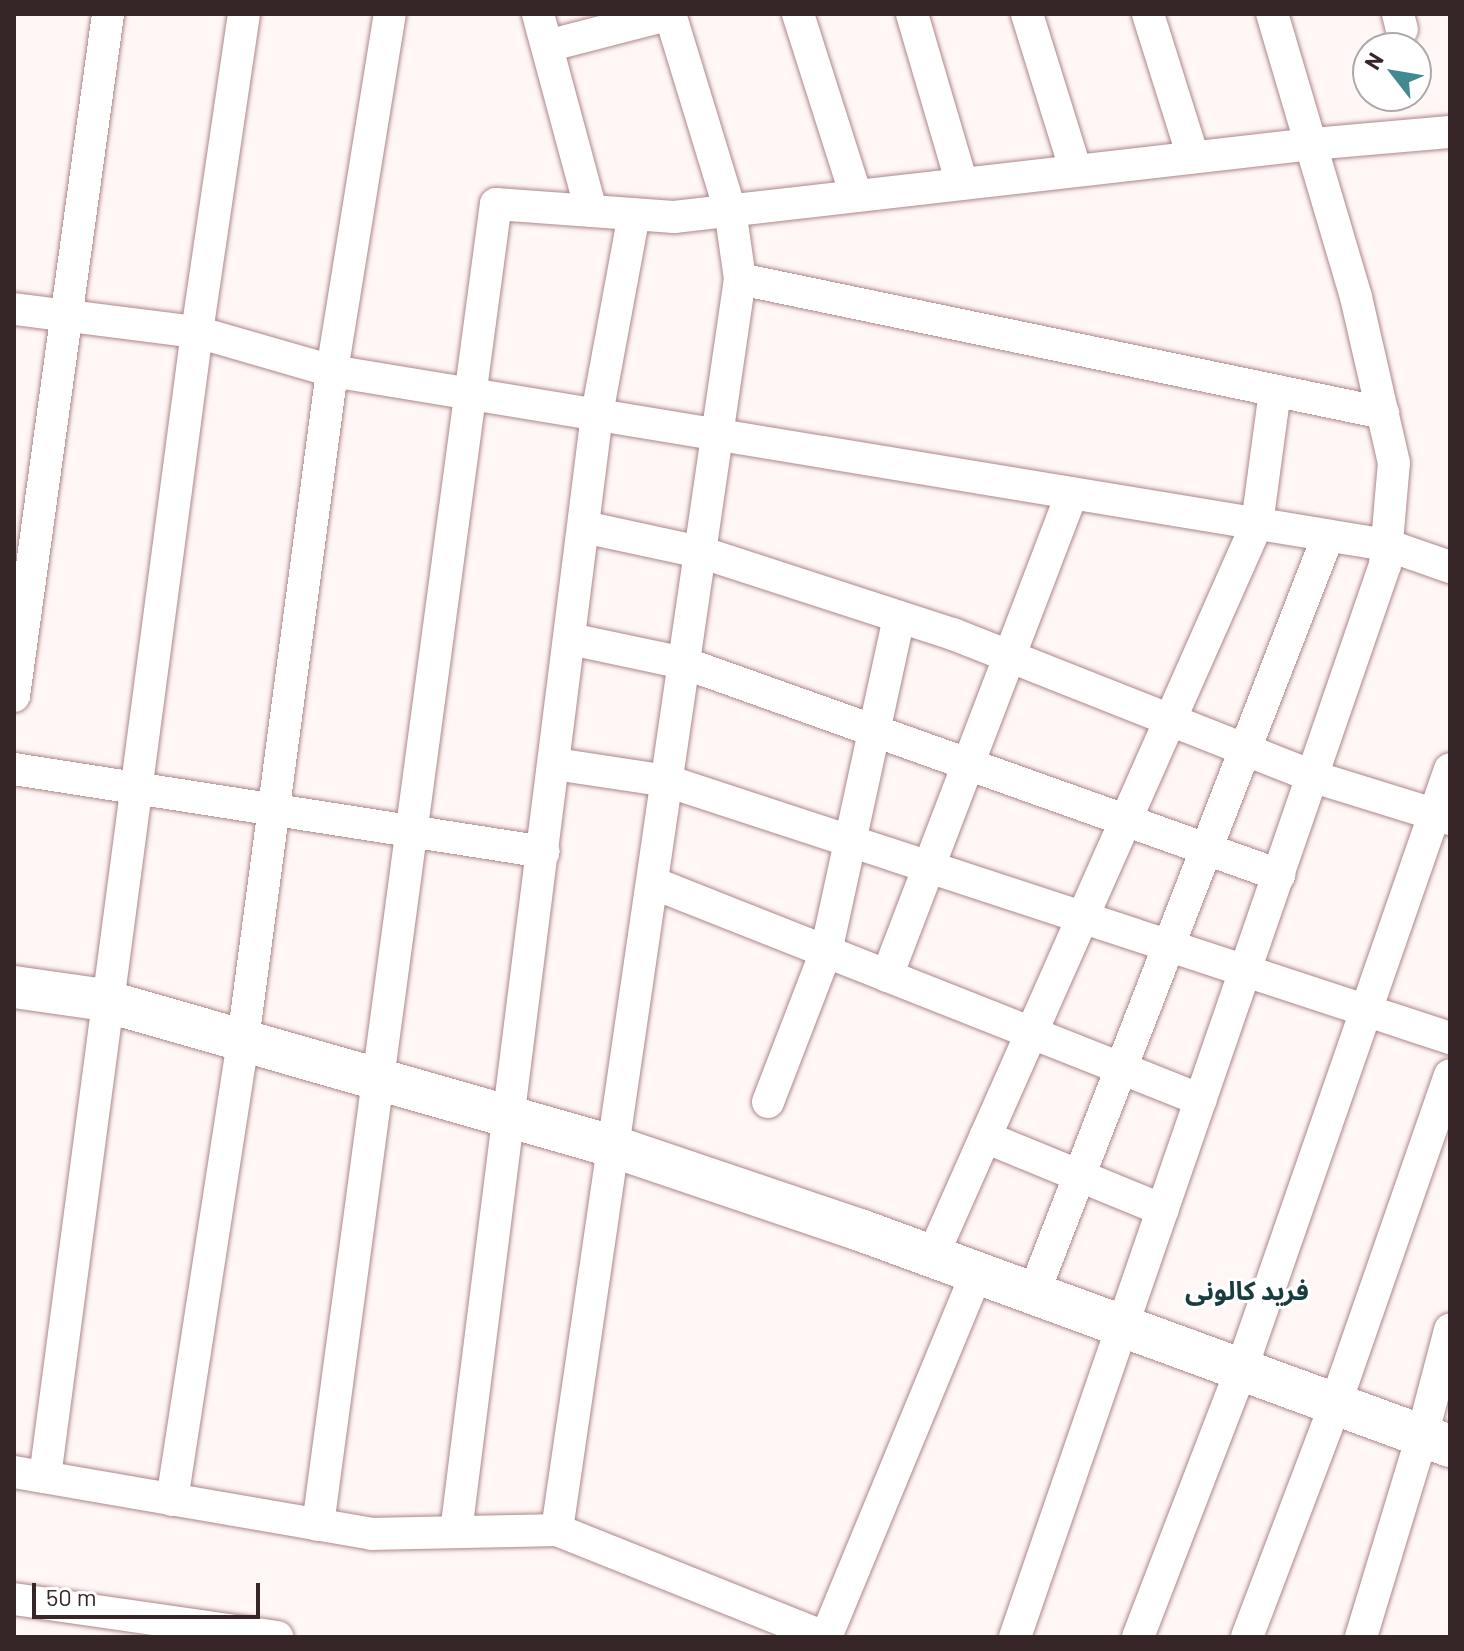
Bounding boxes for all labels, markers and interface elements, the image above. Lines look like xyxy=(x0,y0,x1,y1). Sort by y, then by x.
north arrow xyxy=(1352,32,1432,112)
text: N xyxy=(1358,48,1388,74)
district label: فرید کالونی xyxy=(1185,1274,1309,1306)
scale bar xyxy=(36,1567,264,1617)
text: 50 m xyxy=(46,1582,97,1611)

